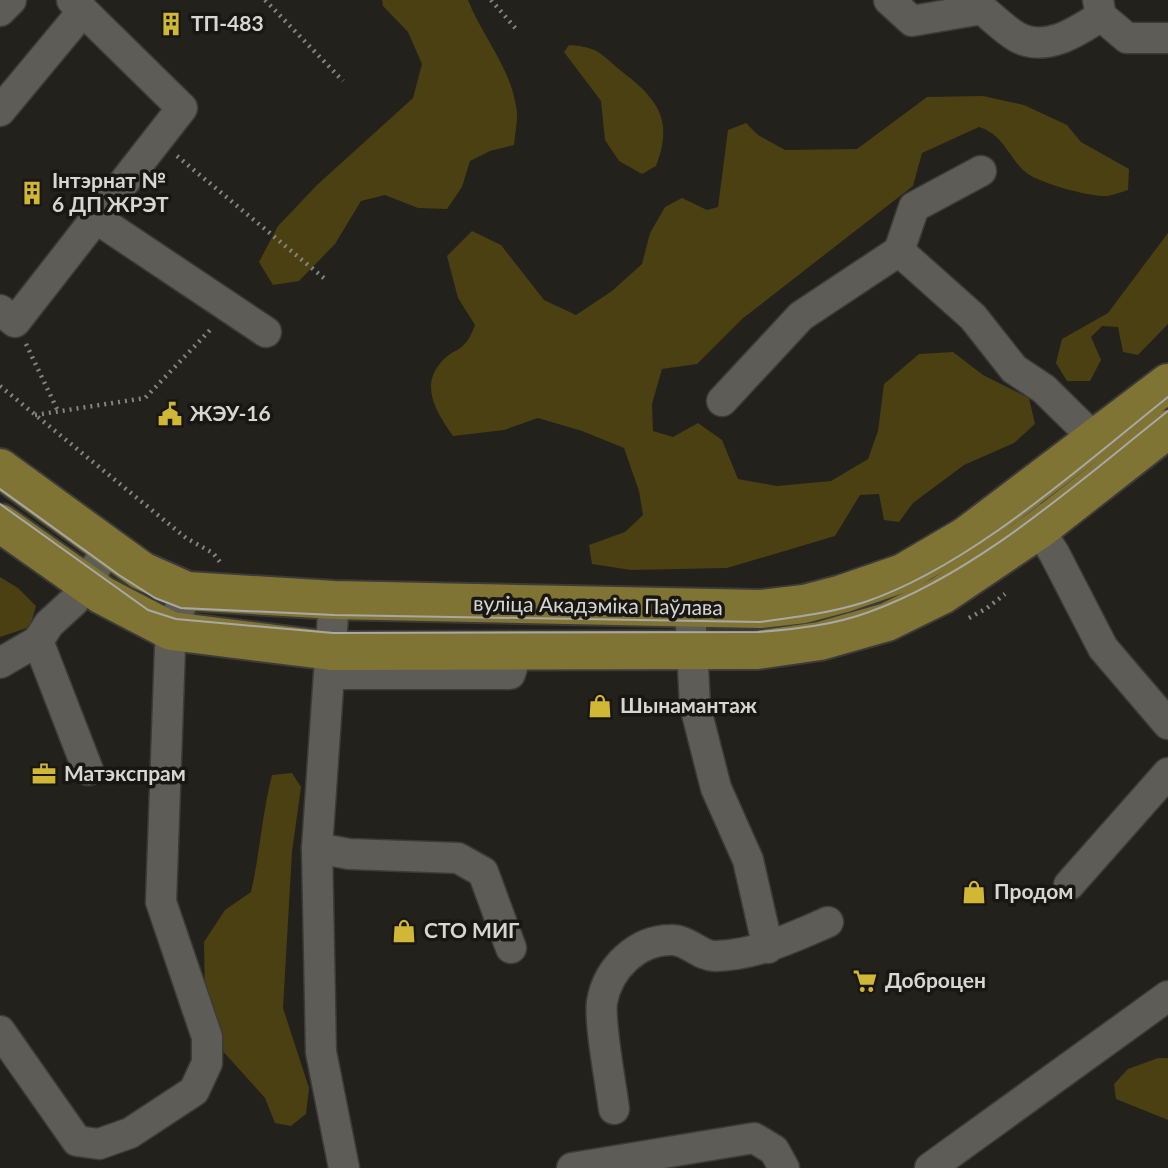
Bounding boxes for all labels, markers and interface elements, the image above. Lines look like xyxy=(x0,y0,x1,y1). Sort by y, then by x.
building icon: ТП-483 xyxy=(157,10,185,38)
place label: ТП-483 xyxy=(191,10,264,35)
place label: Інтэрнат № 6 ДП ЖРЭТ xyxy=(52,167,169,216)
building icon: Інтэрнат № 6 ДП ЖРЭТ xyxy=(18,179,46,207)
public building icon: ЖЭУ-16 xyxy=(156,400,184,428)
place label: ЖЭУ-16 xyxy=(190,400,271,425)
street label: вуліца Акадэміка Паўлава xyxy=(473,590,723,619)
shop icon: Шынамантаж xyxy=(586,692,614,720)
place label: Шынамантаж xyxy=(620,692,757,717)
office icon: Матэкспрам xyxy=(30,760,58,788)
place label: Матэкспрам xyxy=(64,760,186,785)
shop icon: Продом xyxy=(960,878,988,906)
place label: Продом xyxy=(994,878,1073,903)
shop icon: СТО МИГ xyxy=(390,917,418,945)
place label: СТО МИГ xyxy=(424,917,520,942)
supermarket icon: Доброцен xyxy=(851,967,879,995)
place label: Доброцен xyxy=(885,967,986,992)

